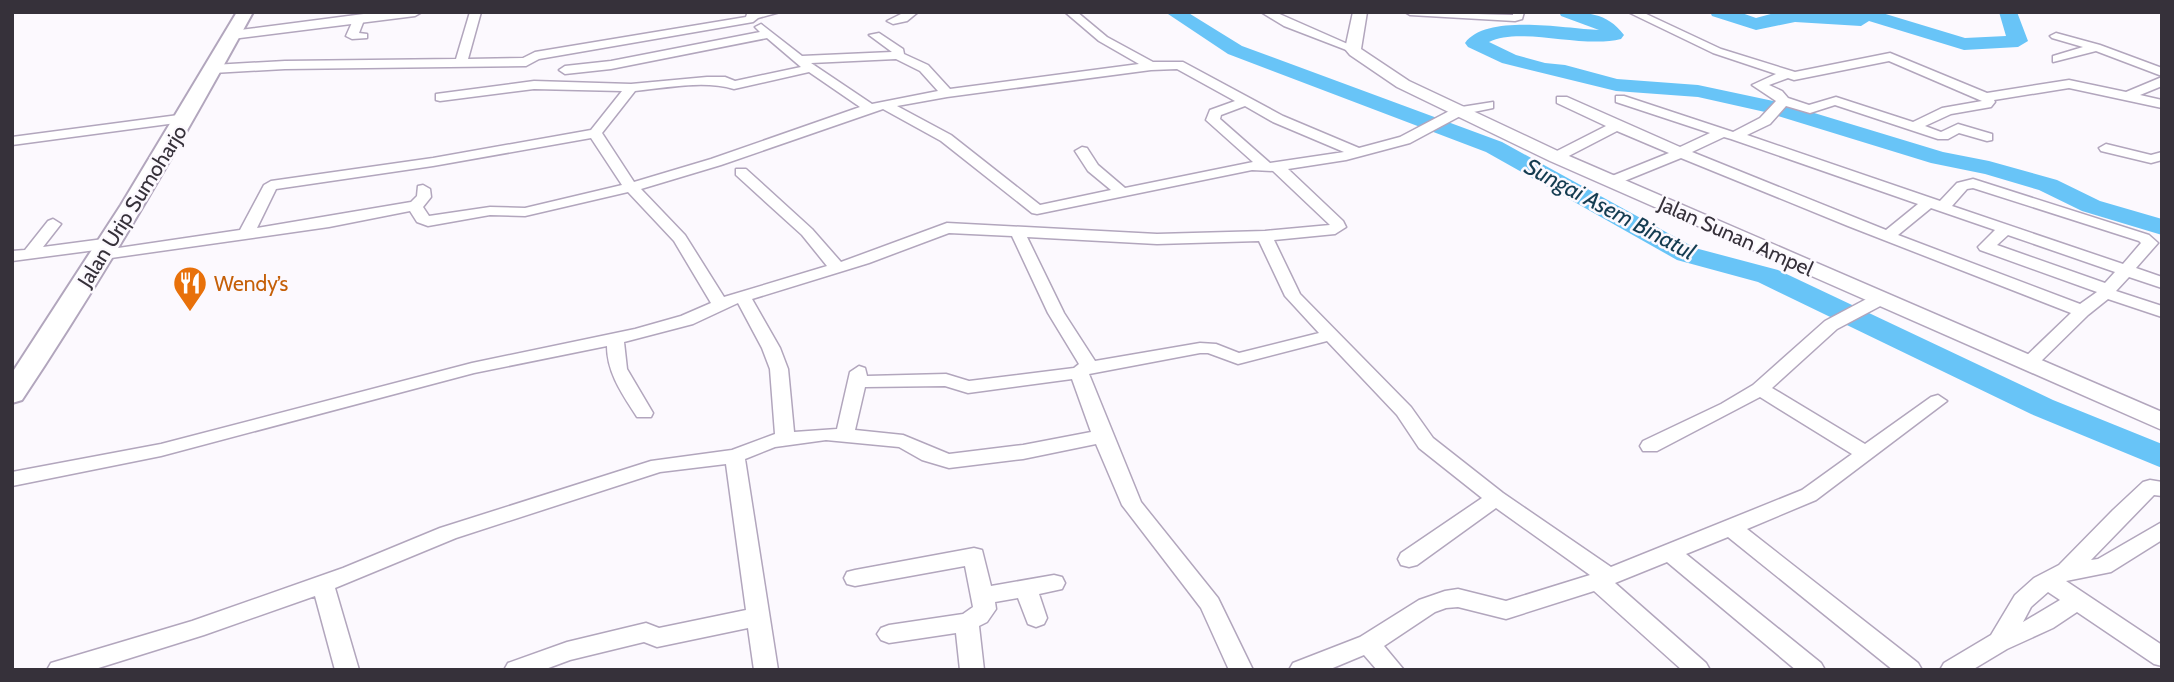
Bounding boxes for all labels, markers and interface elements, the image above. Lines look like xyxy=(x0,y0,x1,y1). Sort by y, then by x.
street label: Jalan Urip Sumoharjo xyxy=(72,120,193,293)
water label: Sungai Asem Binatul xyxy=(1520,152,1701,266)
street label: Jalan Sunan Ampel xyxy=(1654,190,1817,281)
restaurant icon: Wendy’s xyxy=(171,264,209,313)
place label: Wendy’s xyxy=(214,271,288,296)

